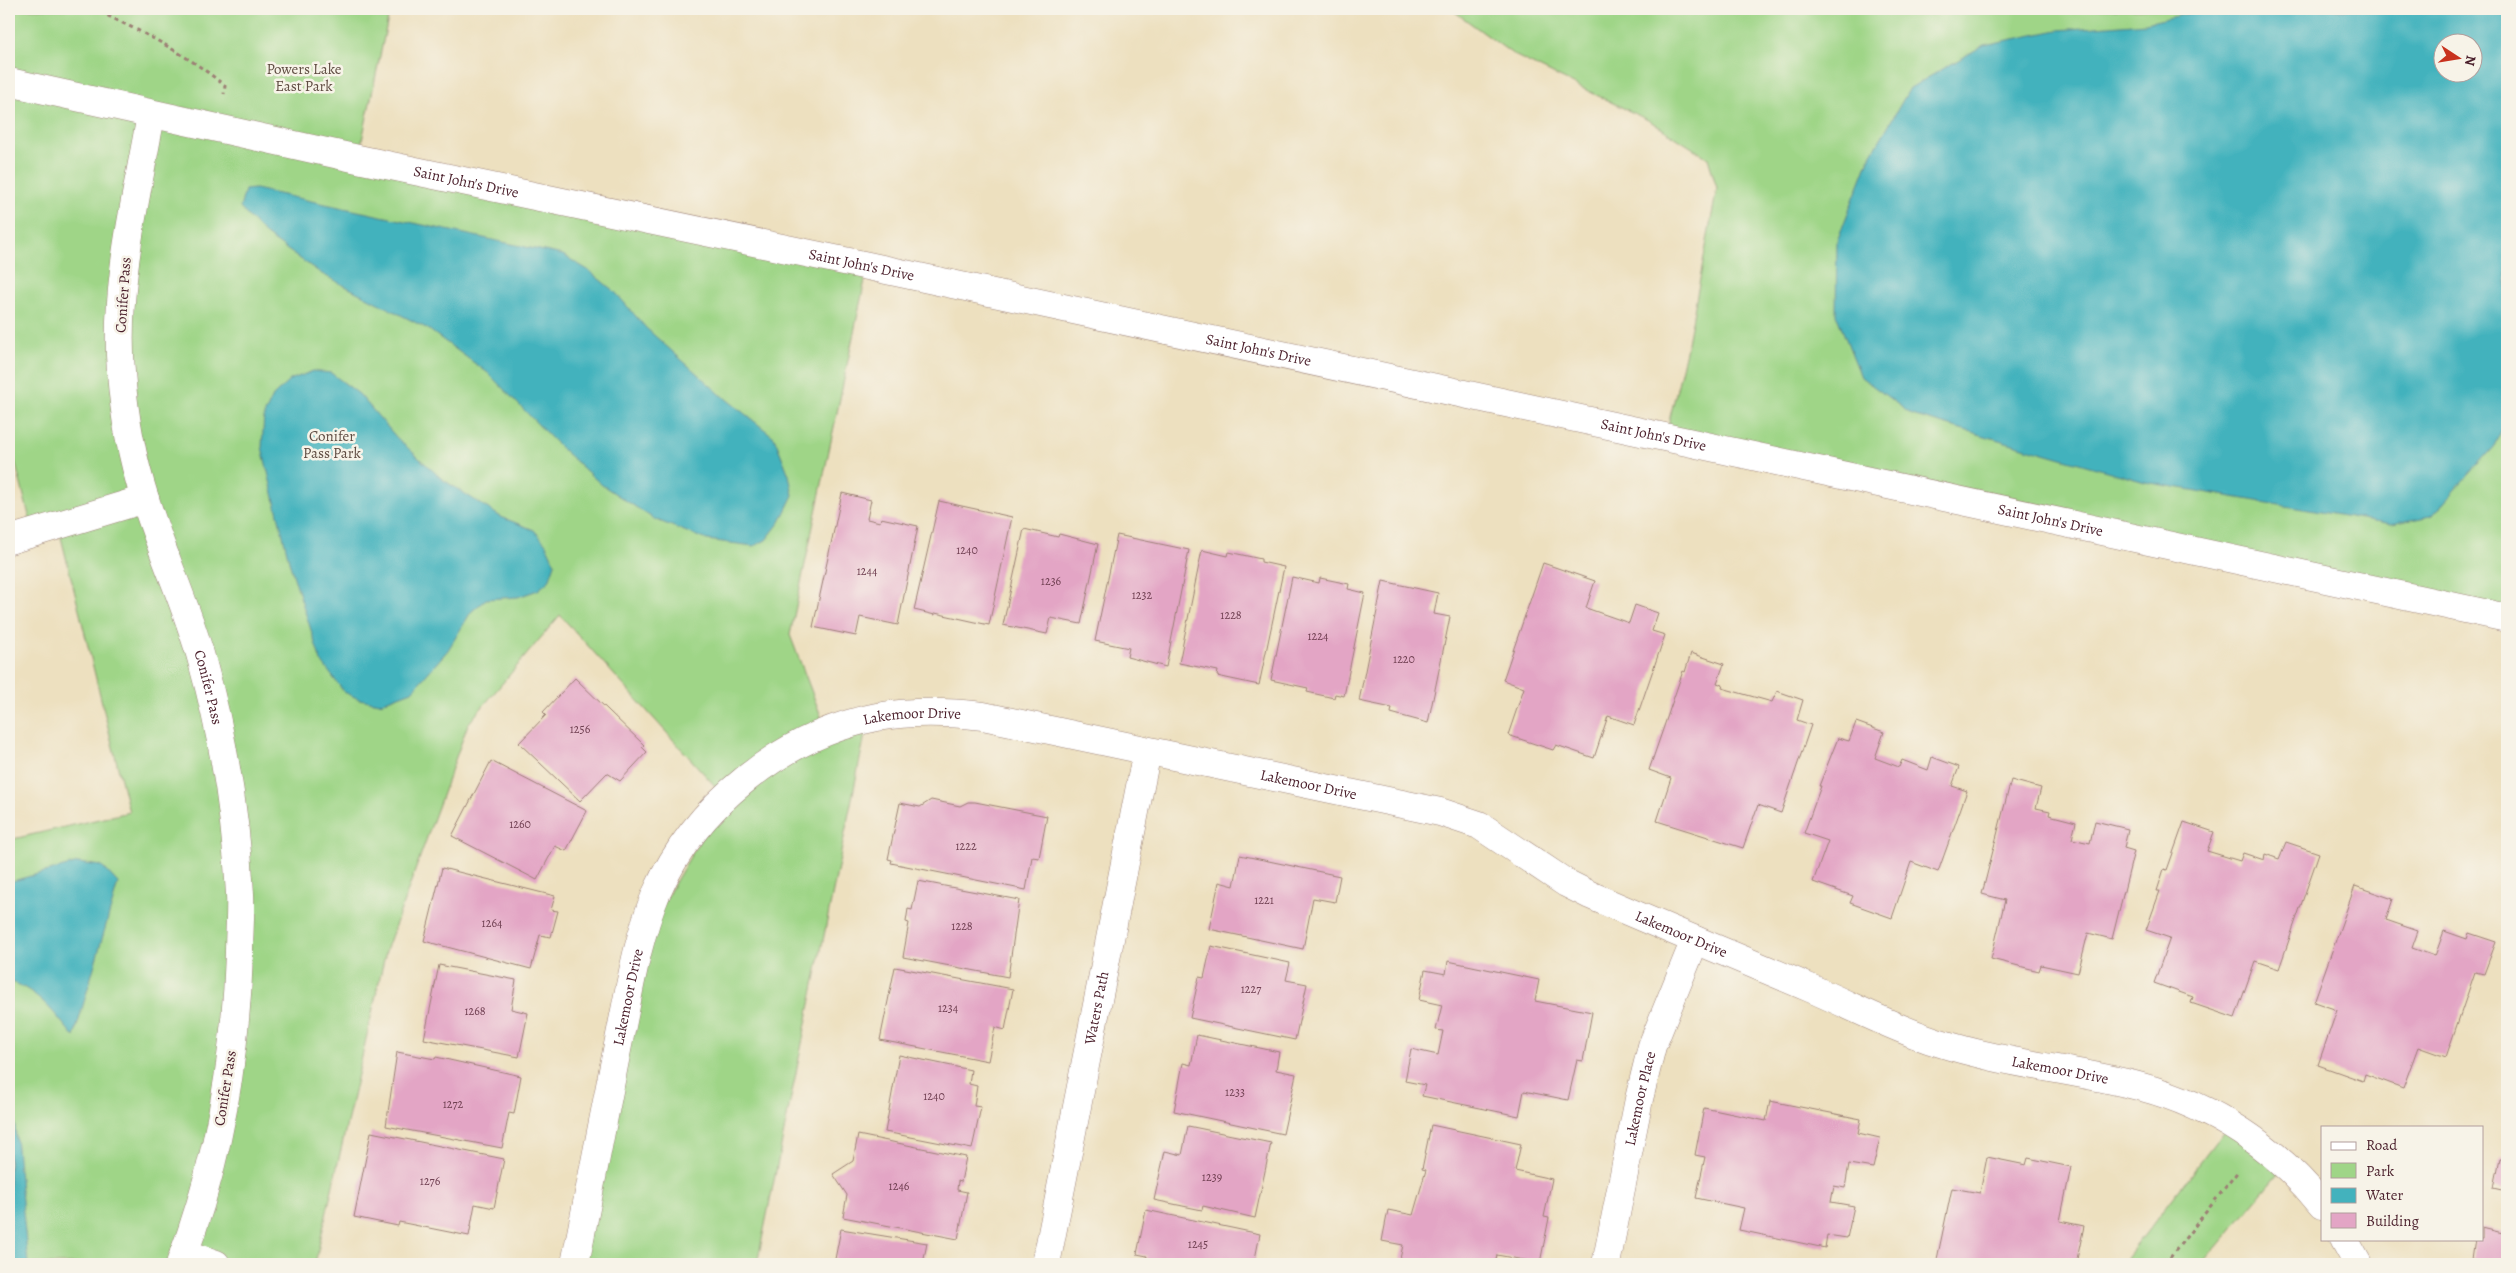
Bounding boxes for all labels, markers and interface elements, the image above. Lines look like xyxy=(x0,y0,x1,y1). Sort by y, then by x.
north arrow xyxy=(2434,32,2484,82)
text: N xyxy=(2460,54,2481,68)
park label: Powers Lake East Park xyxy=(266,59,342,96)
street label: Saint John's Drive xyxy=(412,161,521,203)
street label: Saint John's Drive xyxy=(807,244,916,286)
street label: Conifer Pass xyxy=(110,256,136,334)
street label: Saint John's Drive xyxy=(1204,329,1313,371)
street label: Saint John's Drive xyxy=(1599,414,1708,456)
park label: Conifer Pass Park xyxy=(303,426,362,463)
street label: Saint John's Drive xyxy=(1996,499,2105,541)
house number: 1240 xyxy=(956,542,978,558)
house number: 1244 xyxy=(857,563,878,579)
house number: 1236 xyxy=(1041,573,1062,589)
house number: 1232 xyxy=(1132,587,1153,603)
house number: 1228 xyxy=(1220,607,1242,623)
house number: 1224 xyxy=(1308,628,1329,644)
street label: Conifer Pass xyxy=(189,648,227,726)
house number: 1220 xyxy=(1393,651,1415,667)
street label: Lakemoor Drive xyxy=(861,703,962,730)
house number: 1256 xyxy=(570,721,591,737)
street label: Lakemoor Drive xyxy=(1258,764,1359,804)
house number: 1260 xyxy=(509,816,531,832)
house number: 1222 xyxy=(955,838,977,854)
house number: 1221 xyxy=(1254,892,1274,908)
street label: Lakemoor Drive xyxy=(1632,906,1731,962)
house number: 1264 xyxy=(482,915,503,931)
house number: 1228 xyxy=(951,918,973,934)
street label: Lakemoor Drive xyxy=(608,946,648,1047)
street label: Waters Path xyxy=(1079,970,1113,1047)
house number: 1227 xyxy=(1241,981,1262,997)
house number: 1234 xyxy=(938,1000,959,1016)
house number: 1268 xyxy=(464,1003,486,1019)
street label: Conifer Pass xyxy=(209,1049,241,1127)
street label: Lakemoor Place xyxy=(1620,1049,1660,1148)
street label: Lakemoor Drive xyxy=(2010,1051,2111,1089)
house number: 1233 xyxy=(1225,1084,1245,1100)
house number: 1240 xyxy=(923,1088,945,1104)
house number: 1272 xyxy=(443,1096,464,1112)
legend xyxy=(2321,1126,2484,1240)
text: Road xyxy=(2366,1135,2398,1155)
text: Park xyxy=(2366,1161,2395,1181)
house number: 1239 xyxy=(1202,1169,1222,1185)
house number: 1276 xyxy=(420,1173,441,1189)
house number: 1246 xyxy=(889,1178,910,1194)
text: Water xyxy=(2365,1185,2403,1205)
text: Building xyxy=(2366,1211,2419,1231)
house number: 1245 xyxy=(1188,1236,1208,1252)

